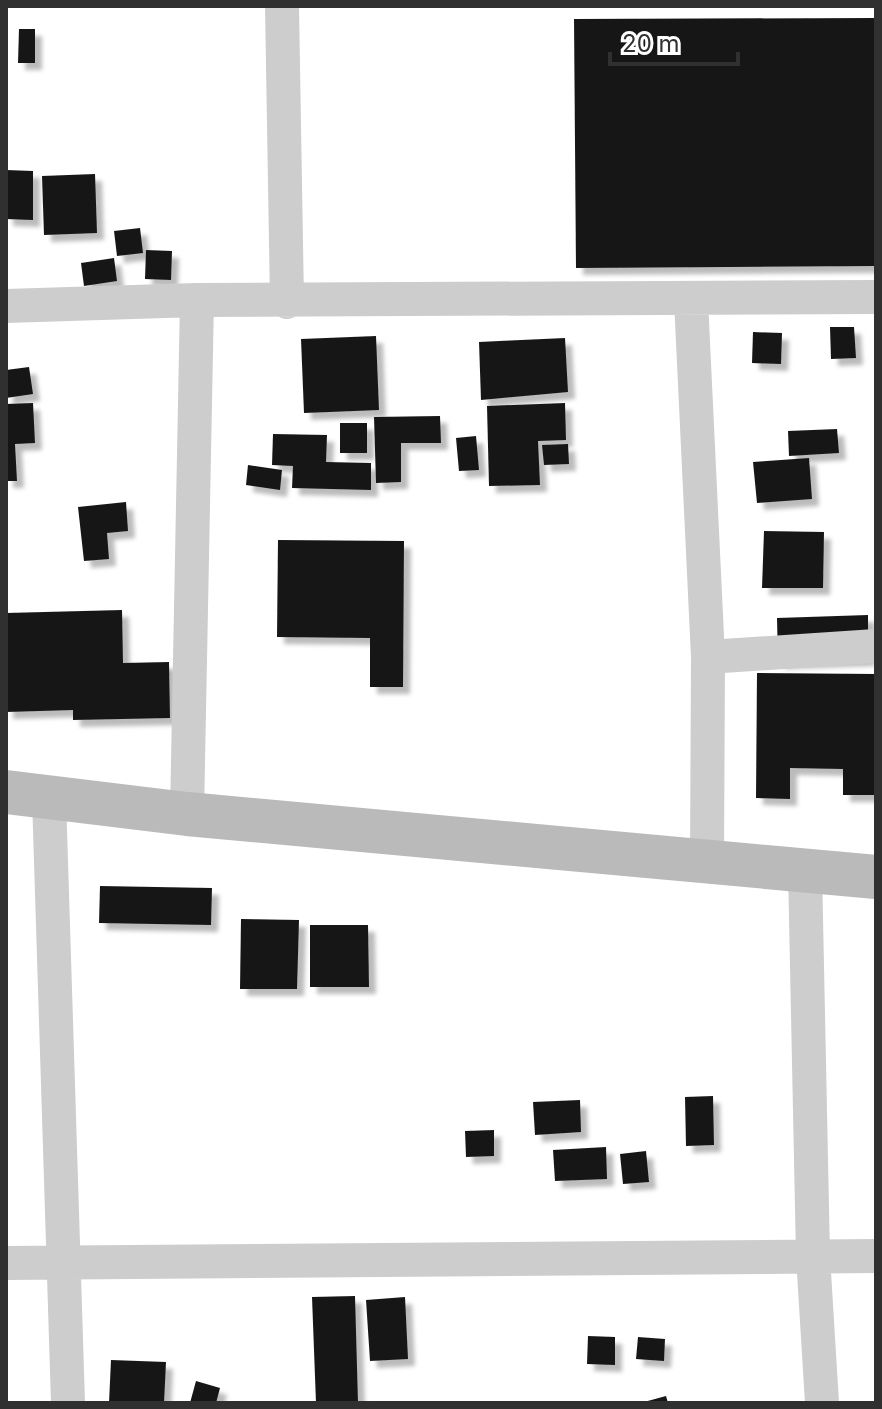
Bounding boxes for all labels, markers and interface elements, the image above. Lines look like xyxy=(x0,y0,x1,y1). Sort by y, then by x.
scale bar xyxy=(610,16,738,66)
text: 20 m xyxy=(622,29,680,58)

